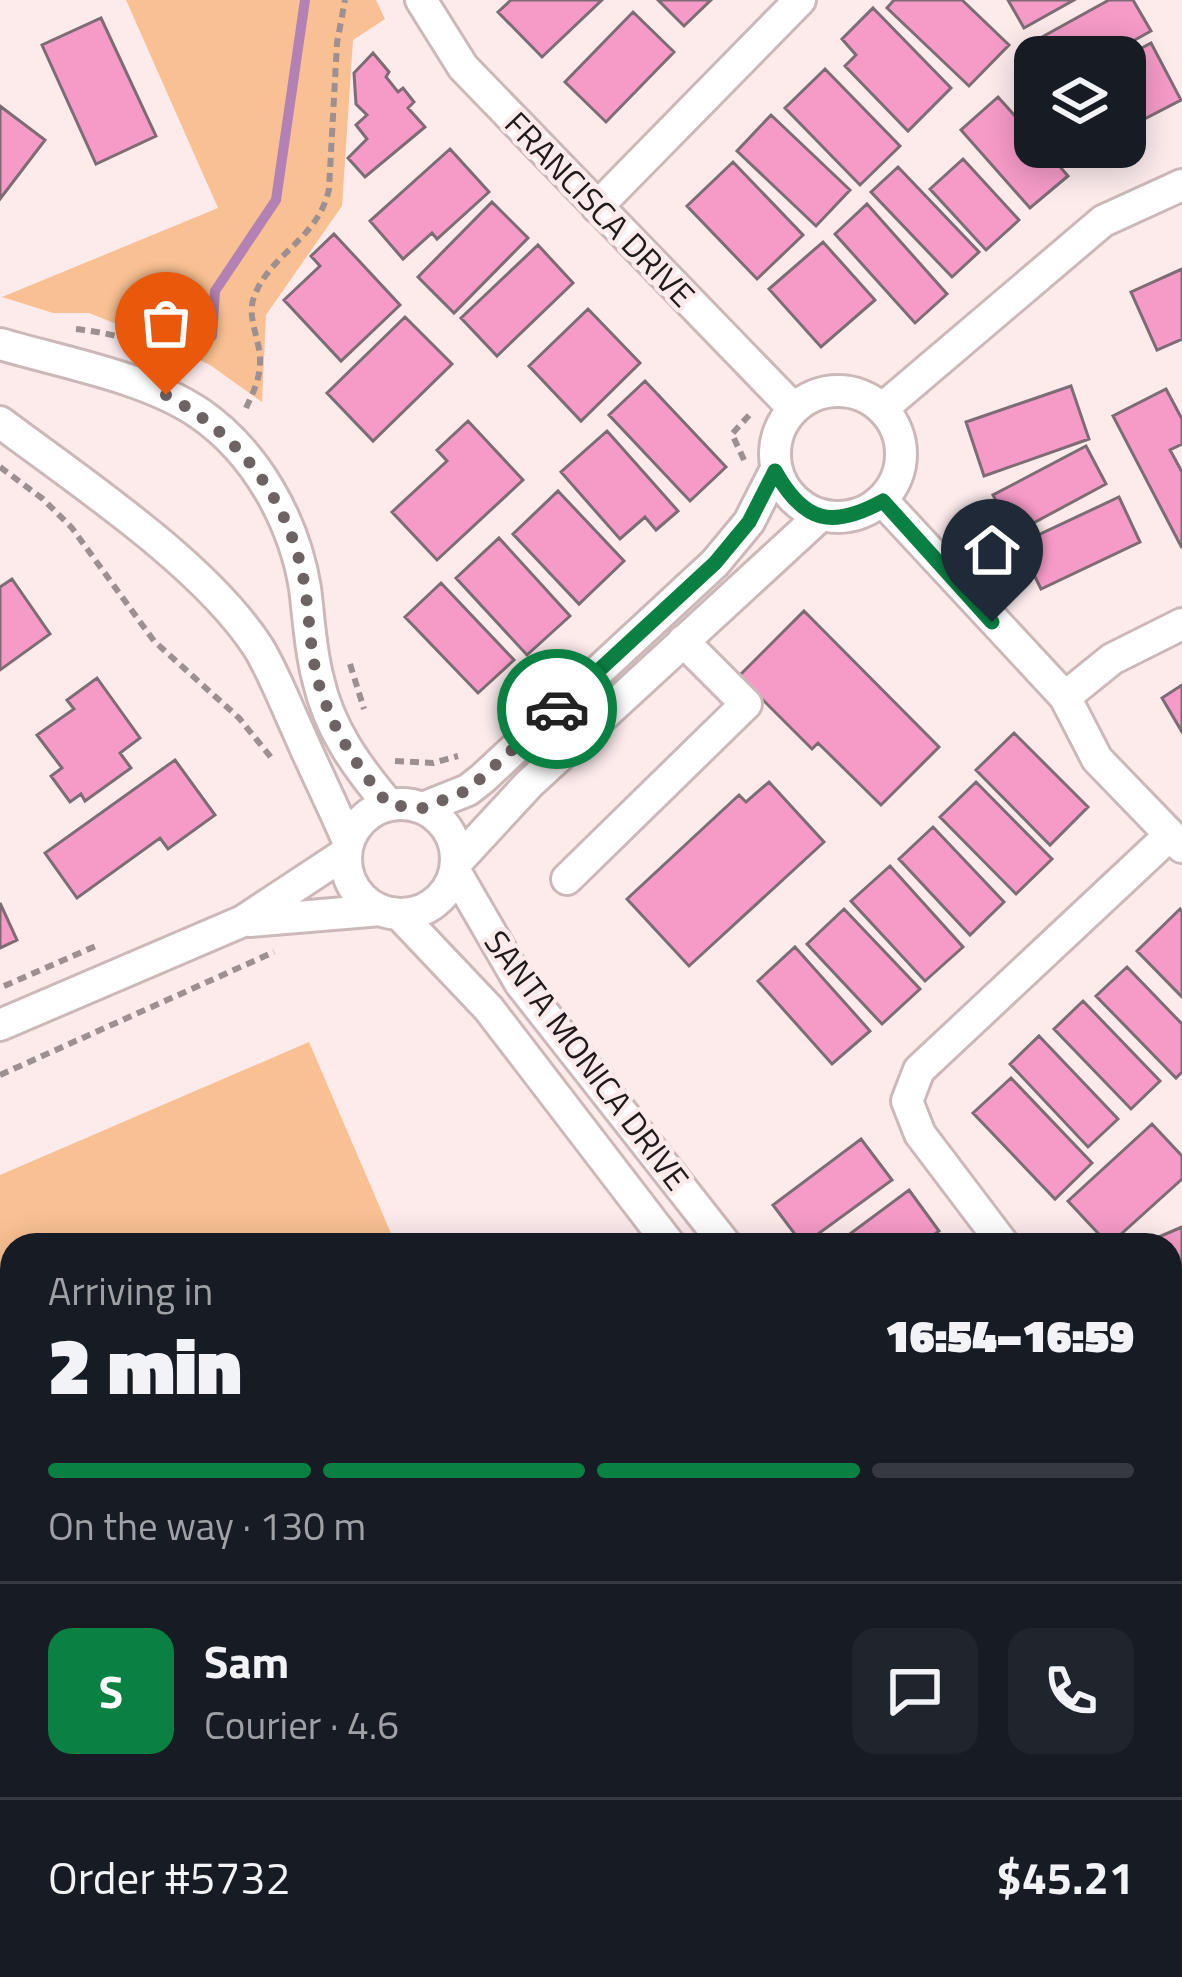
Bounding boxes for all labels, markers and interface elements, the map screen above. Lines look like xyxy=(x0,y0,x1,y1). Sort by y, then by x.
map controls xyxy=(1014,36,1146,168)
button: layers xyxy=(1014,36,1146,168)
street label: FRANCISCA DRIVE xyxy=(493,100,707,318)
pin xyxy=(115,272,217,395)
icon: bag xyxy=(133,290,199,356)
pin xyxy=(941,499,1043,622)
icon: home xyxy=(959,517,1025,583)
courier xyxy=(497,649,617,769)
icon: car xyxy=(524,676,590,742)
street label: SANTA MONICA DRIVE xyxy=(472,919,702,1201)
text: Arriving in xyxy=(48,1261,213,1320)
text: 16:54–16:59 xyxy=(885,1301,1134,1369)
text: 2 min xyxy=(48,1306,242,1424)
text: On the way · 130 m xyxy=(48,1496,366,1555)
text: Sam xyxy=(204,1627,289,1695)
button: chat xyxy=(852,1628,978,1754)
button: phone xyxy=(1008,1628,1134,1754)
text: S xyxy=(99,1657,123,1725)
text: Courier · 4.6 xyxy=(204,1695,399,1754)
text: Order #5732 xyxy=(48,1843,291,1911)
text: $45.21 xyxy=(996,1843,1134,1911)

